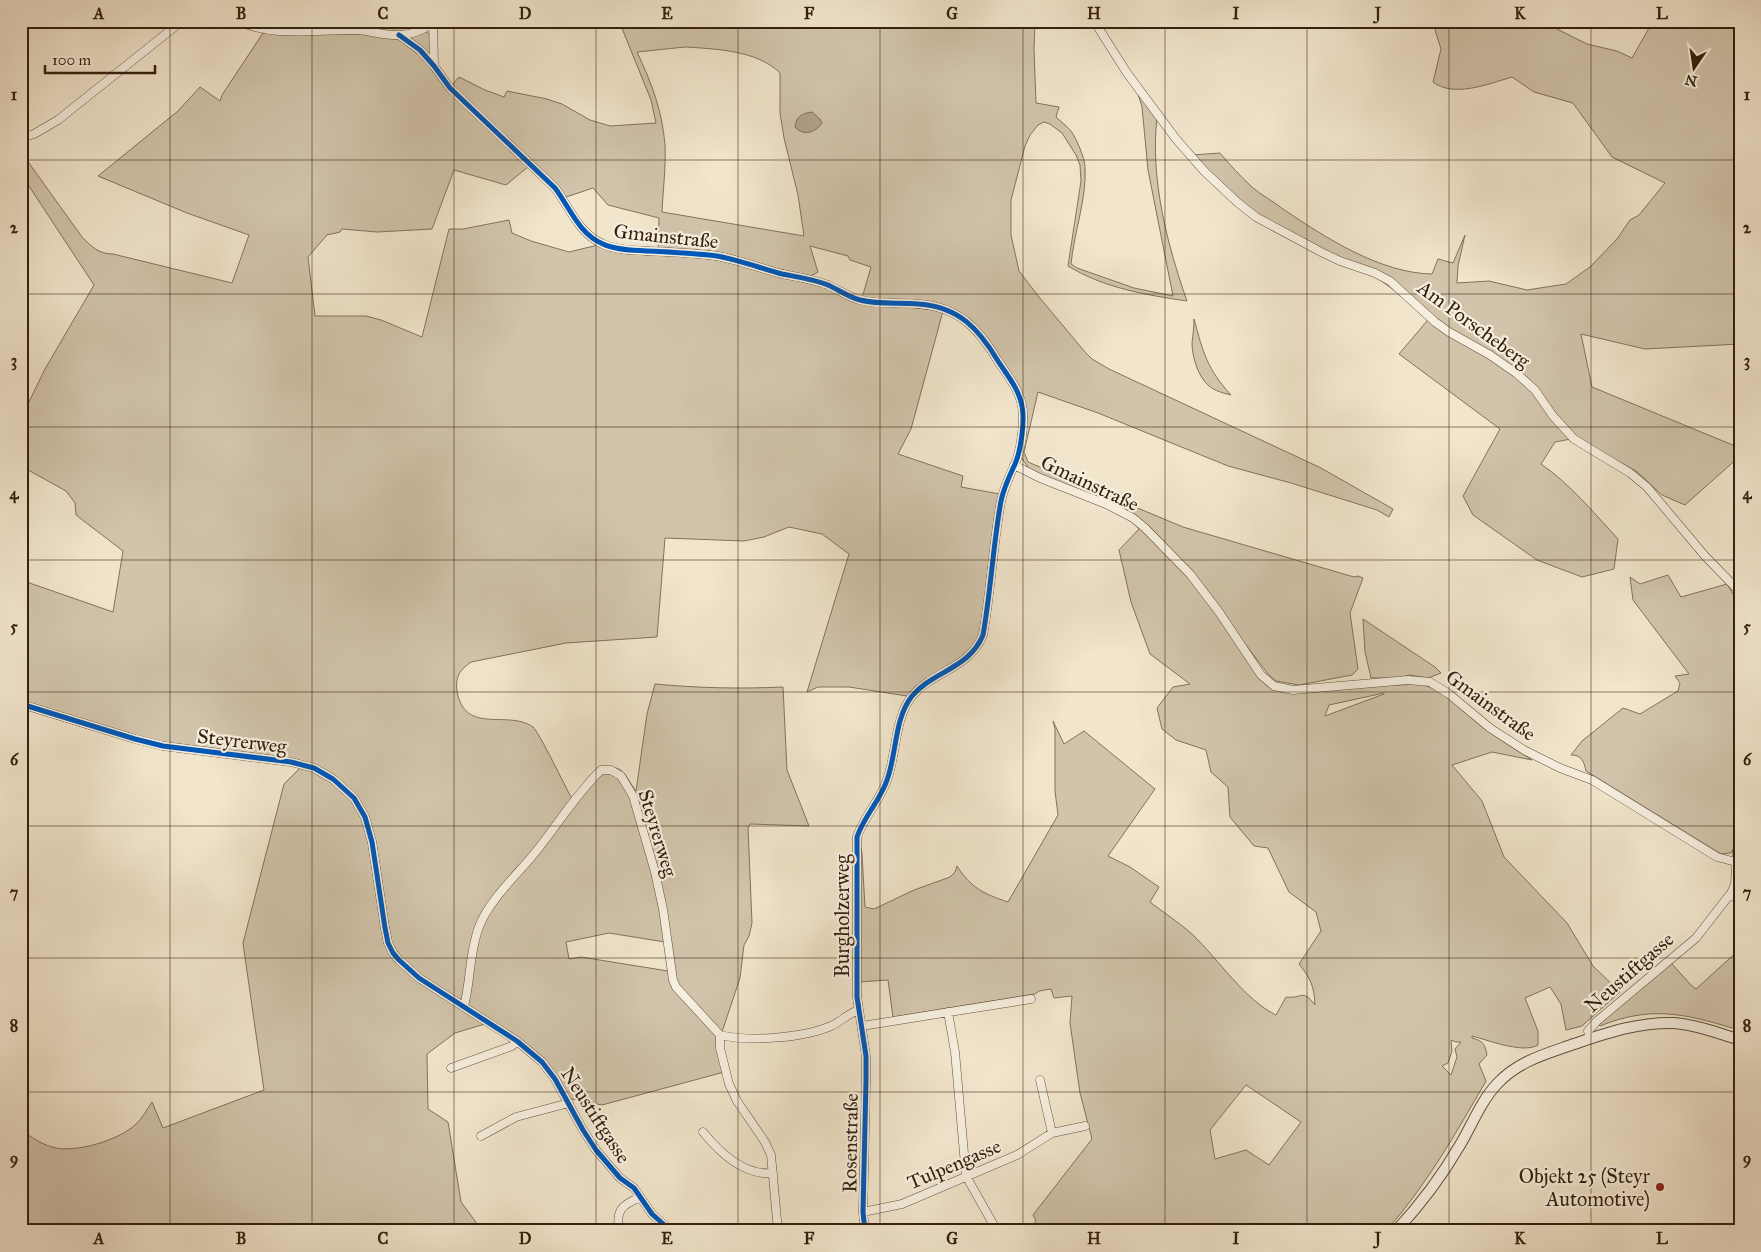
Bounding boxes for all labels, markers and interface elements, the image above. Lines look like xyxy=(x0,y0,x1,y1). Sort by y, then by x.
text: A xyxy=(93,4,105,23)
text: B xyxy=(236,4,246,23)
text: C xyxy=(378,4,389,23)
text: D xyxy=(519,4,532,23)
text: E xyxy=(661,4,673,23)
text: F xyxy=(804,4,815,23)
text: G xyxy=(946,4,958,23)
text: H xyxy=(1087,4,1101,23)
text: I xyxy=(1233,4,1240,23)
text: J xyxy=(1373,4,1382,24)
text: K xyxy=(1514,4,1526,23)
text: L xyxy=(1656,4,1668,23)
scale bar xyxy=(45,42,155,74)
north arrow xyxy=(1668,42,1718,92)
text: 100 m xyxy=(52,51,92,69)
text: N xyxy=(1683,71,1699,90)
text: 1 xyxy=(11,85,18,104)
text: 1 xyxy=(1744,85,1751,104)
text: 2 xyxy=(10,218,19,237)
text: 2 xyxy=(1743,218,1752,237)
street label: Gmainstraße xyxy=(612,219,720,253)
street label: Am Porscheberg xyxy=(1412,275,1535,374)
text: 3 xyxy=(11,351,17,371)
text: 3 xyxy=(1744,351,1750,371)
street label: Gmainstraße xyxy=(1037,450,1143,516)
text: 4 xyxy=(10,484,20,504)
text: 4 xyxy=(1743,484,1753,504)
text: 5 xyxy=(10,617,18,636)
text: 5 xyxy=(1743,617,1751,636)
street label: Gmainstraße xyxy=(1441,664,1541,746)
street label: Steyrerweg xyxy=(196,724,289,759)
text: 6 xyxy=(10,750,19,769)
text: 6 xyxy=(1743,750,1752,769)
street label: Steyrerweg xyxy=(632,786,683,881)
street label: Burgholzerweg xyxy=(830,854,855,978)
text: 7 xyxy=(10,883,19,902)
text: 7 xyxy=(1743,883,1752,902)
street label: Neustiftgasse xyxy=(1580,927,1679,1018)
text: 8 xyxy=(10,1016,18,1035)
text: 8 xyxy=(1743,1016,1751,1035)
street label: Neustiftgasse xyxy=(555,1062,636,1168)
street label: Rosenstraße xyxy=(837,1093,863,1193)
street label: Tulpengasse xyxy=(904,1134,1005,1195)
text: 9 xyxy=(10,1149,18,1169)
text: 9 xyxy=(1743,1149,1751,1169)
place label: Objekt 25 (Steyr Automotive) xyxy=(1519,1164,1650,1212)
marker: Objekt 25 (Steyr Automotive) xyxy=(1654,1181,1666,1193)
text: A xyxy=(93,1229,105,1248)
text: B xyxy=(236,1229,246,1248)
text: C xyxy=(378,1229,389,1248)
text: D xyxy=(519,1229,532,1248)
text: E xyxy=(661,1229,673,1248)
text: F xyxy=(804,1229,815,1248)
text: G xyxy=(946,1229,958,1248)
text: H xyxy=(1087,1229,1101,1248)
text: I xyxy=(1233,1229,1240,1248)
text: J xyxy=(1373,1229,1382,1249)
text: K xyxy=(1514,1229,1526,1248)
text: L xyxy=(1656,1229,1668,1248)

